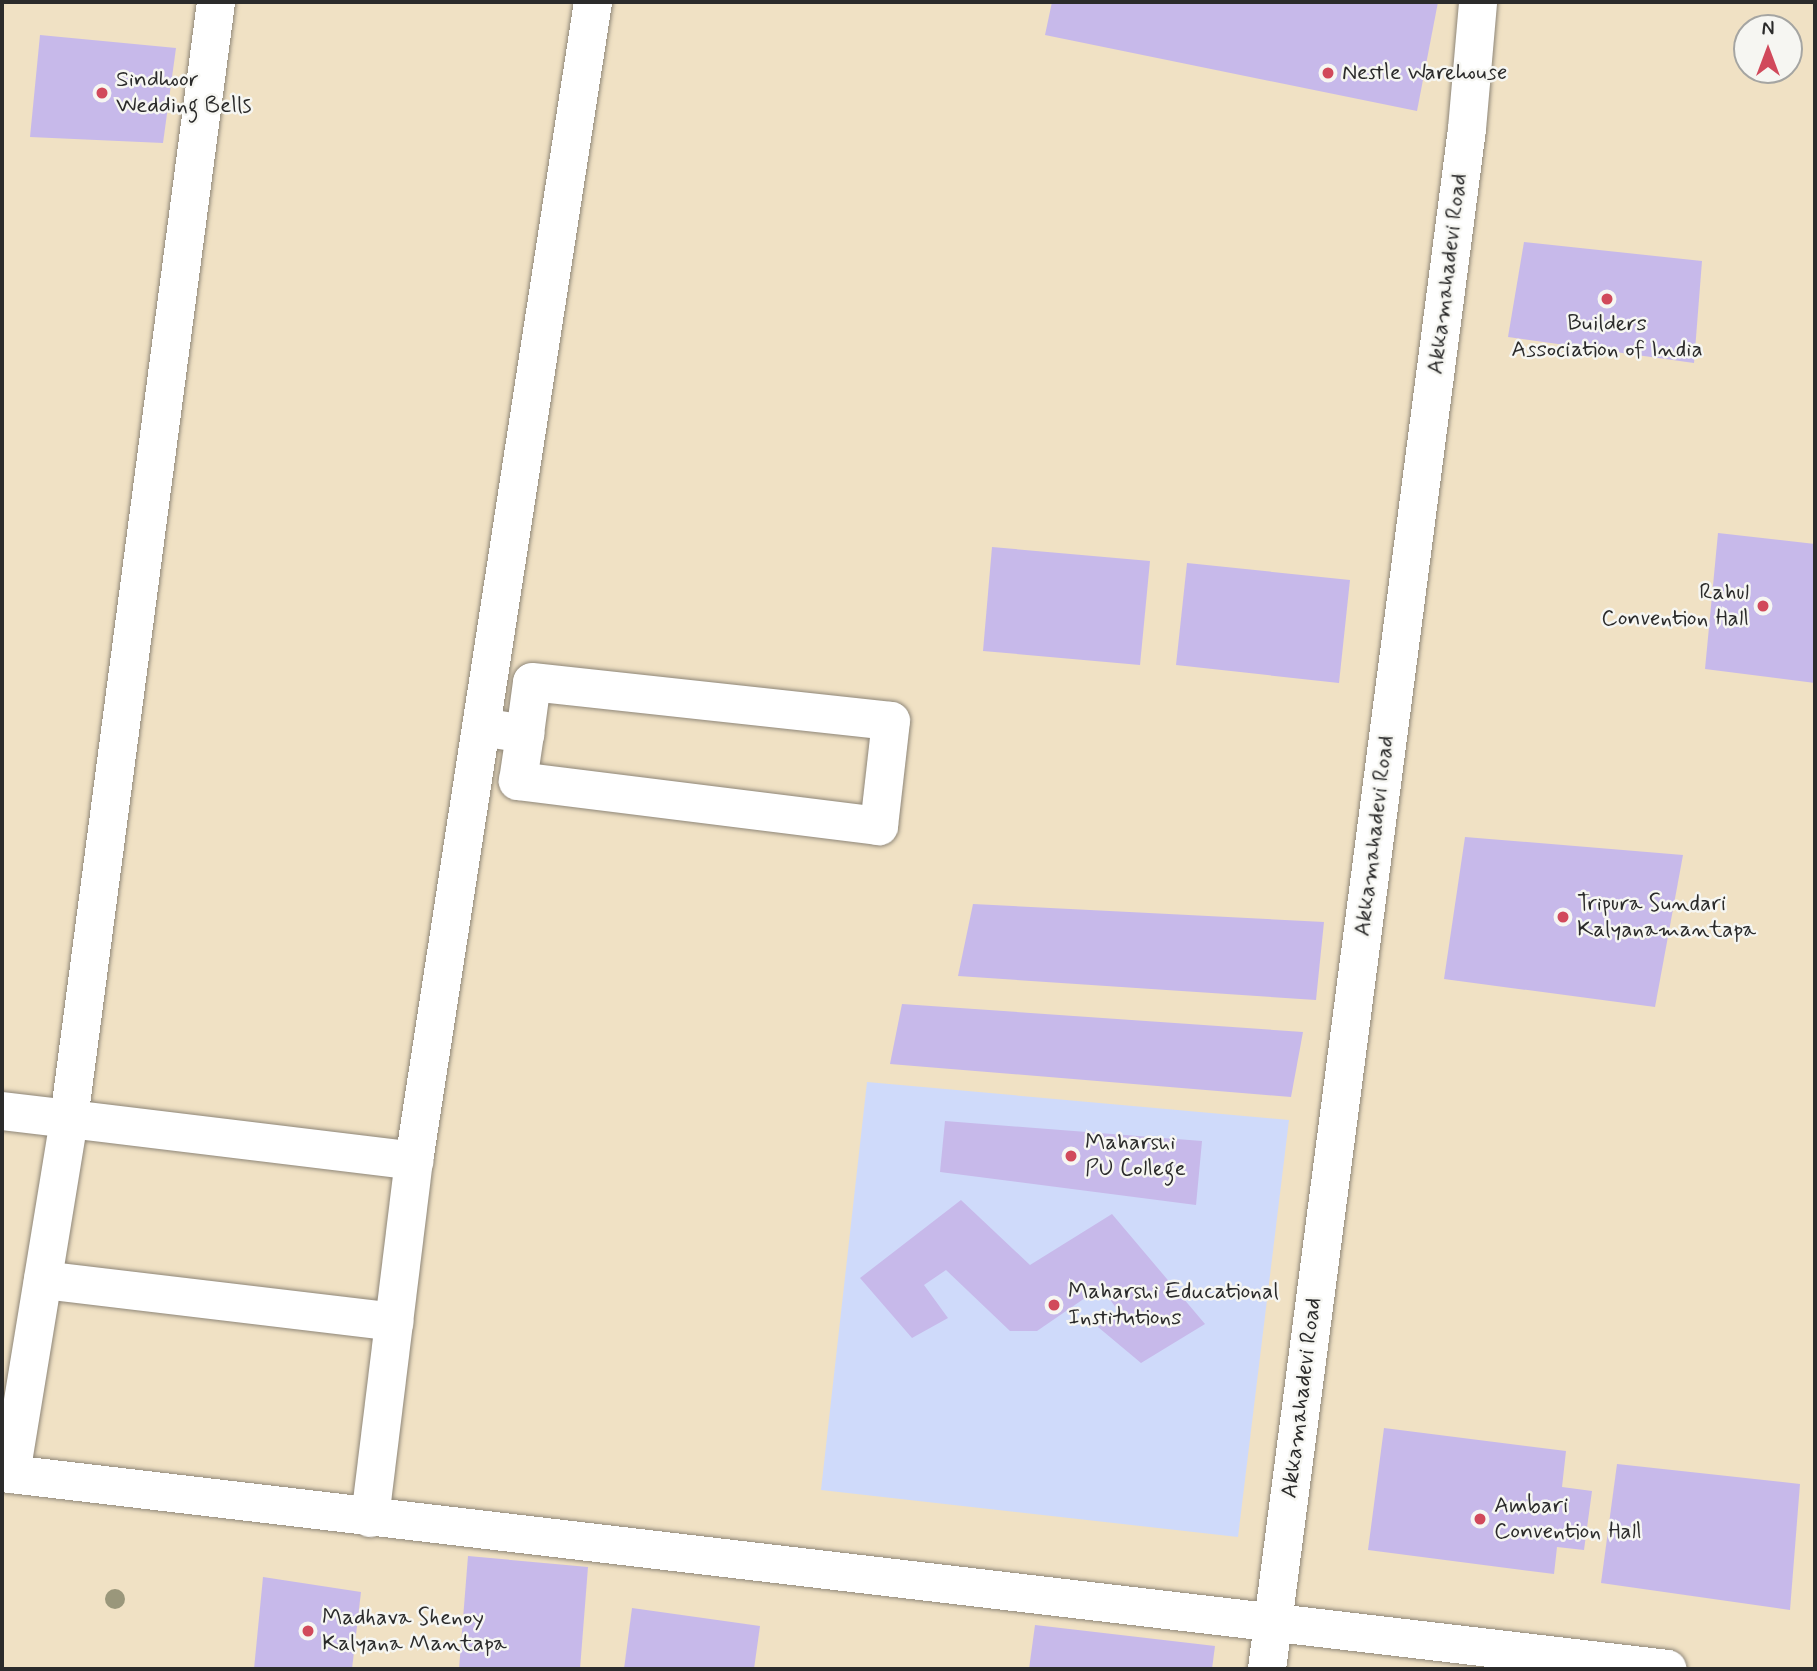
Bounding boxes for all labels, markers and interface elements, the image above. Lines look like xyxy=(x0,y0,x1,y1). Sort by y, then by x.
north arrow xyxy=(1733,14,1803,84)
text: N xyxy=(1762,17,1774,42)
place label: Nestle Warehouse xyxy=(1342,59,1511,87)
marker: Nestle Warehouse xyxy=(1320,65,1336,81)
place label: Sindhoor Wedding Bells xyxy=(116,66,251,120)
marker: Sindhoor Wedding Bells xyxy=(94,85,110,101)
street label: Akkamahadevi Road xyxy=(1422,172,1474,376)
marker: Builders Association of India xyxy=(1599,291,1615,307)
place label: Builders Association of India xyxy=(1510,310,1704,364)
place label: Rahul Convention Hall xyxy=(1599,579,1749,633)
marker: Rahul Convention Hall xyxy=(1755,598,1771,614)
street label: Akkamahadevi Road xyxy=(1349,734,1401,938)
place label: Tripura Sundari Kalyanamantapa xyxy=(1577,890,1756,944)
marker: Tripura Sundari Kalyanamantapa xyxy=(1555,909,1571,925)
place label: Maharshi PU College xyxy=(1085,1129,1188,1183)
marker: Maharshi PU College xyxy=(1063,1148,1079,1164)
place label: Maharshi Educational Institutions xyxy=(1068,1278,1273,1332)
street label: Akkamahadevi Road xyxy=(1276,1296,1328,1500)
marker: Maharshi Educational Institutions xyxy=(1046,1297,1062,1313)
place label: Ambari Convention Hall xyxy=(1494,1492,1644,1546)
marker: Ambari Convention Hall xyxy=(1472,1511,1488,1527)
place label: Madhava Shenoy Kalyana Mantapa xyxy=(322,1604,497,1658)
marker: Madhava Shenoy Kalyana Mantapa xyxy=(300,1623,316,1639)

